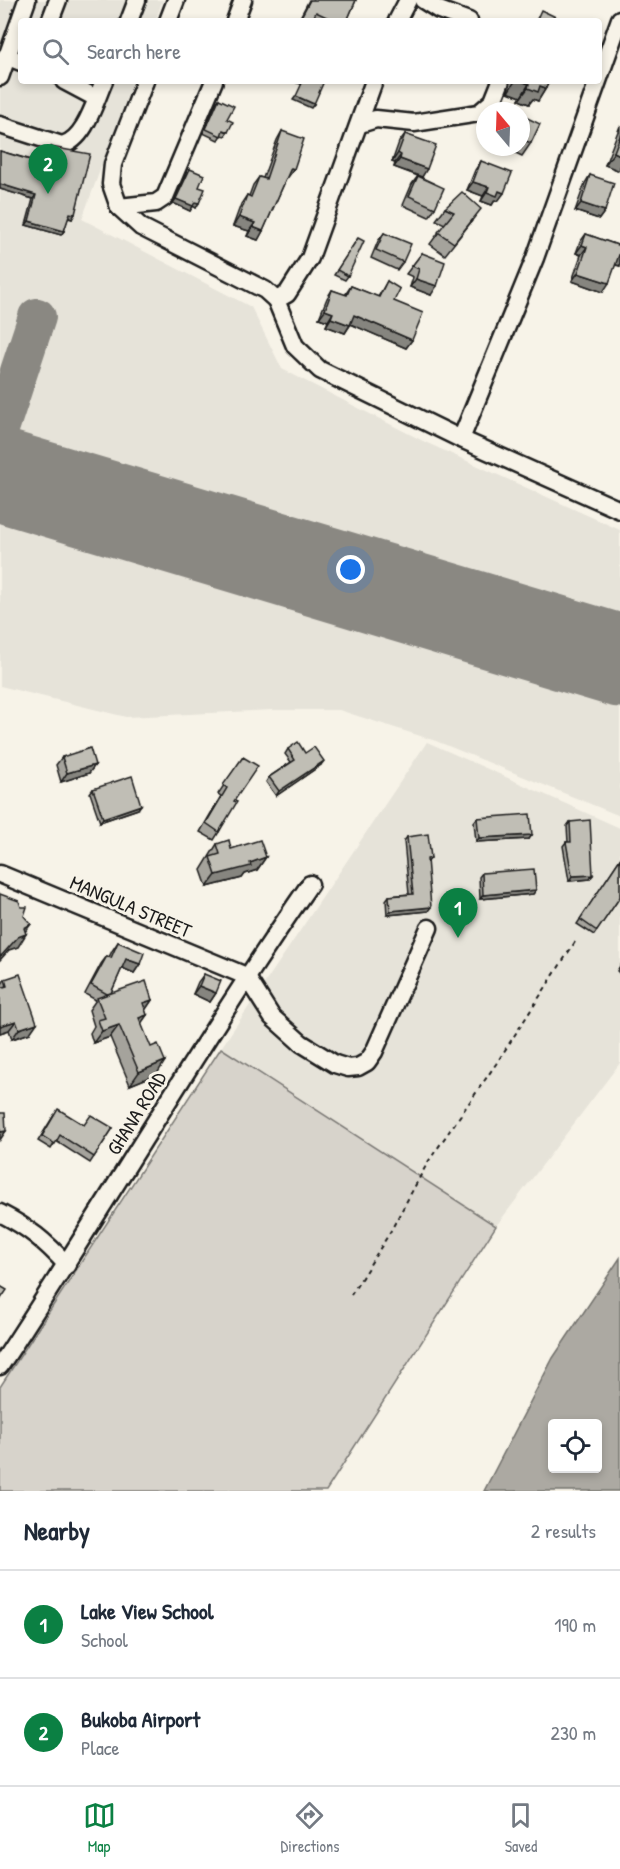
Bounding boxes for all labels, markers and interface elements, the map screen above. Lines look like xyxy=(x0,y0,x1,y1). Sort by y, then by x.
search box xyxy=(18,18,602,84)
icon: search xyxy=(39,35,72,68)
text: Search here xyxy=(87,36,181,66)
north arrow xyxy=(476,102,530,156)
pin: 2 xyxy=(28,144,68,194)
your location xyxy=(336,555,365,584)
street label: MANGULA STREET xyxy=(66,868,196,944)
pin: 1 xyxy=(438,888,478,938)
street label: GHANA ROAD xyxy=(100,1066,172,1160)
map controls xyxy=(548,1419,602,1473)
button: locate xyxy=(548,1419,602,1473)
text: Nearby xyxy=(24,1513,90,1548)
text: 2 results xyxy=(531,1517,596,1544)
text: Lake View School xyxy=(81,1596,214,1626)
text: 1 xyxy=(40,1611,47,1638)
text: 190 m xyxy=(554,1611,596,1638)
text: School xyxy=(81,1626,128,1653)
text: Bukoba Airport xyxy=(81,1704,200,1734)
text: 2 xyxy=(39,1719,48,1746)
text: 230 m xyxy=(551,1719,596,1746)
text: Place xyxy=(81,1734,120,1761)
tab: Map xyxy=(83,1799,116,1857)
tab: Directions xyxy=(281,1799,339,1857)
tab: Saved xyxy=(504,1799,537,1857)

